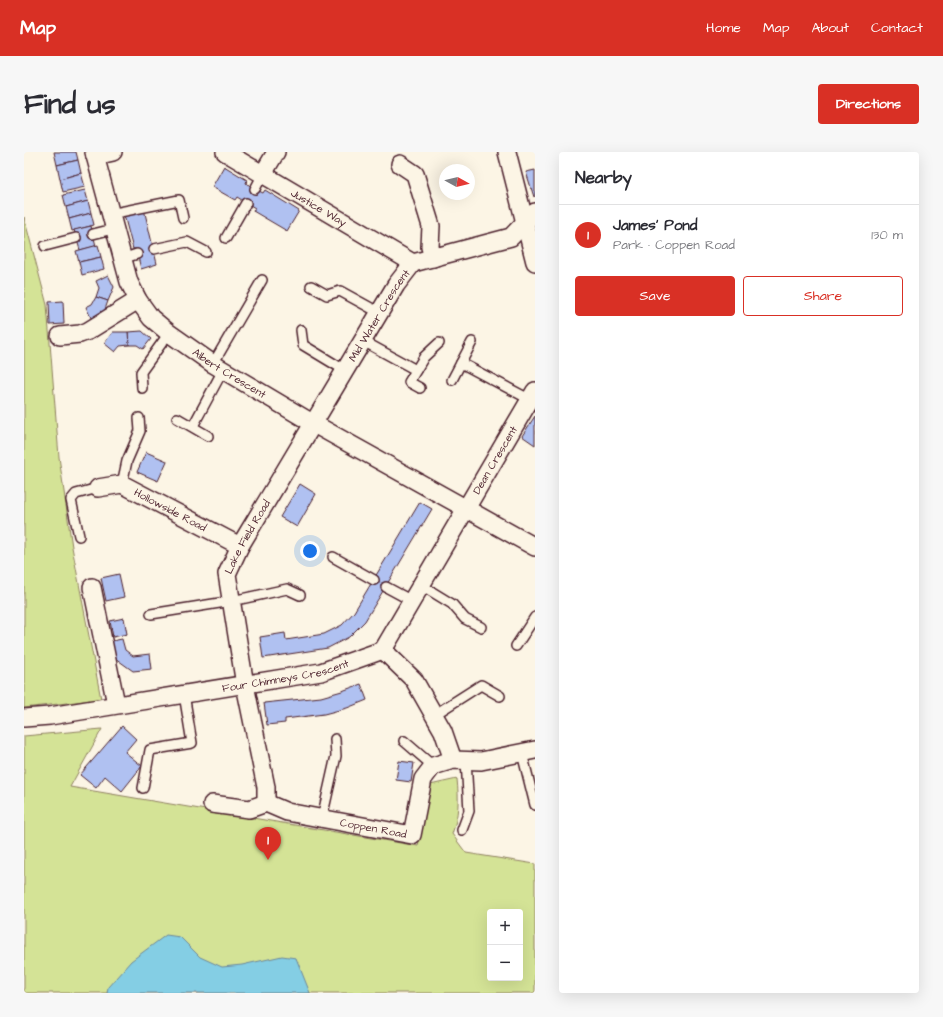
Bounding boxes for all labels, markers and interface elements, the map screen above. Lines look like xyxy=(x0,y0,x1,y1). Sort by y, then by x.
text: Map xyxy=(20,15,56,42)
text: Home xyxy=(706,18,741,38)
text: Map xyxy=(763,18,789,38)
text: About xyxy=(811,18,849,38)
text: Contact xyxy=(871,18,923,38)
button: Directions xyxy=(818,84,919,124)
text: Find us xyxy=(24,85,115,124)
north arrow xyxy=(439,164,475,200)
text: Nearby xyxy=(575,166,632,190)
street label: Justice Way xyxy=(288,186,349,231)
text: James' Pond xyxy=(613,215,698,236)
text: 1 xyxy=(587,226,589,244)
text: 130 m xyxy=(871,226,903,244)
text: Park · Coppen Road xyxy=(613,236,735,254)
street label: Mid Water Crescent xyxy=(345,266,414,364)
button: Save xyxy=(575,276,735,316)
button: Share xyxy=(743,276,903,316)
street label: Albert Crescent xyxy=(189,345,269,402)
street label: Dean Crescent xyxy=(469,423,521,497)
street label: Hollowside Road xyxy=(131,485,209,535)
street label: Lake Field Road xyxy=(221,497,274,576)
your location xyxy=(300,541,320,561)
street label: Four Chimneys Crescent xyxy=(221,656,351,696)
street label: Coppen Road xyxy=(339,815,408,842)
pin: 1 xyxy=(255,827,281,860)
map controls xyxy=(487,909,523,981)
button: + xyxy=(487,909,523,945)
button: − xyxy=(487,945,523,981)

